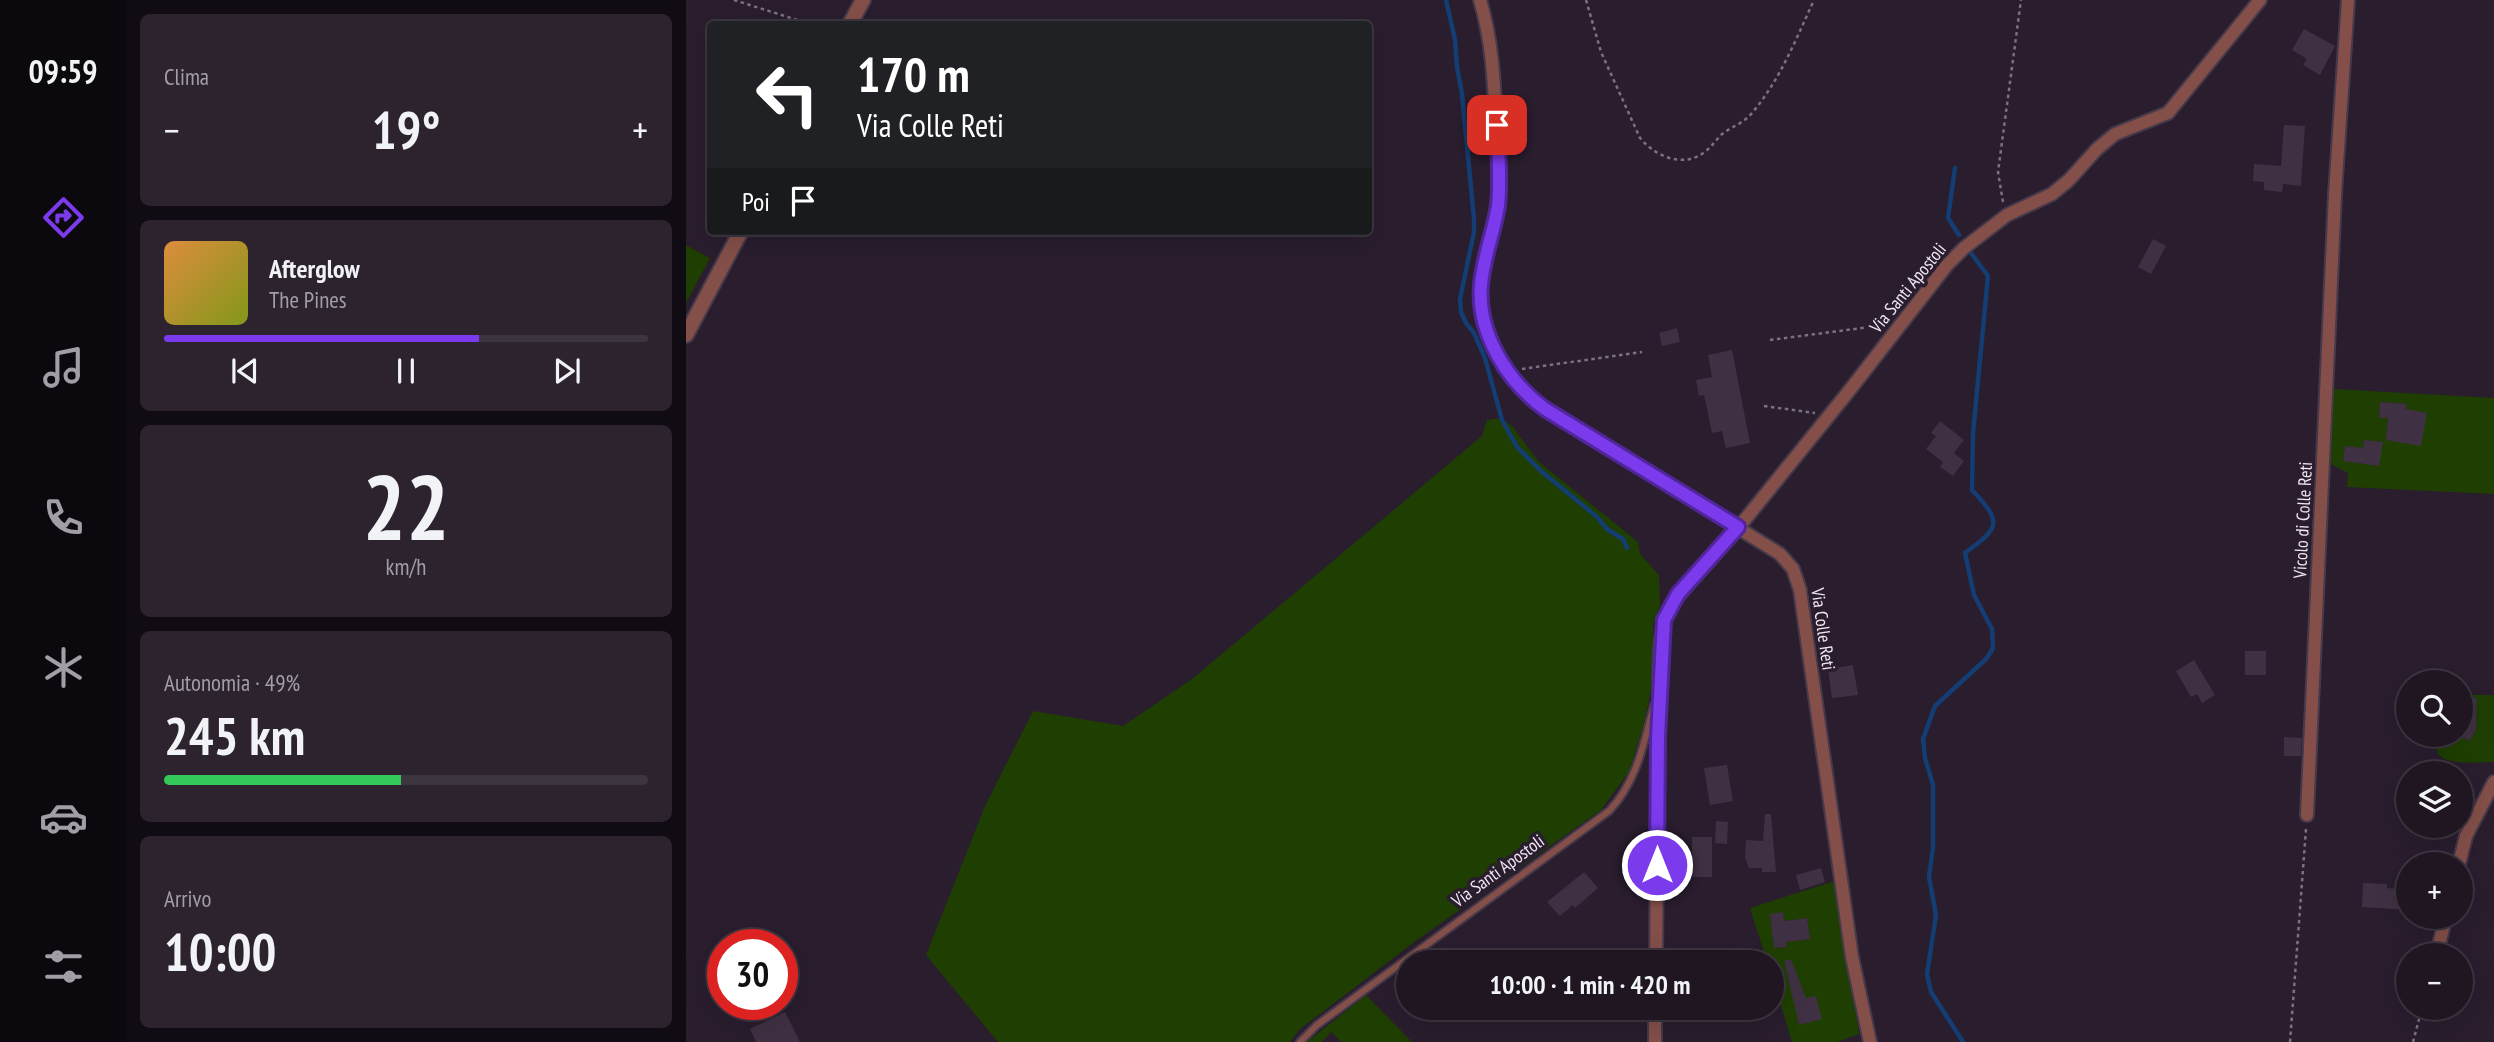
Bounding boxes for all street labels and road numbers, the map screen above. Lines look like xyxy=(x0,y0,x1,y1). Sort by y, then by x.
street label: Via Santi Apostoli xyxy=(1864,238,1951,338)
street label: Vicolo di Colle Reti xyxy=(2288,461,2317,580)
street label: Via Colle Reti xyxy=(1806,585,1841,671)
street label: Via Santi Apostoli xyxy=(1446,829,1549,913)

